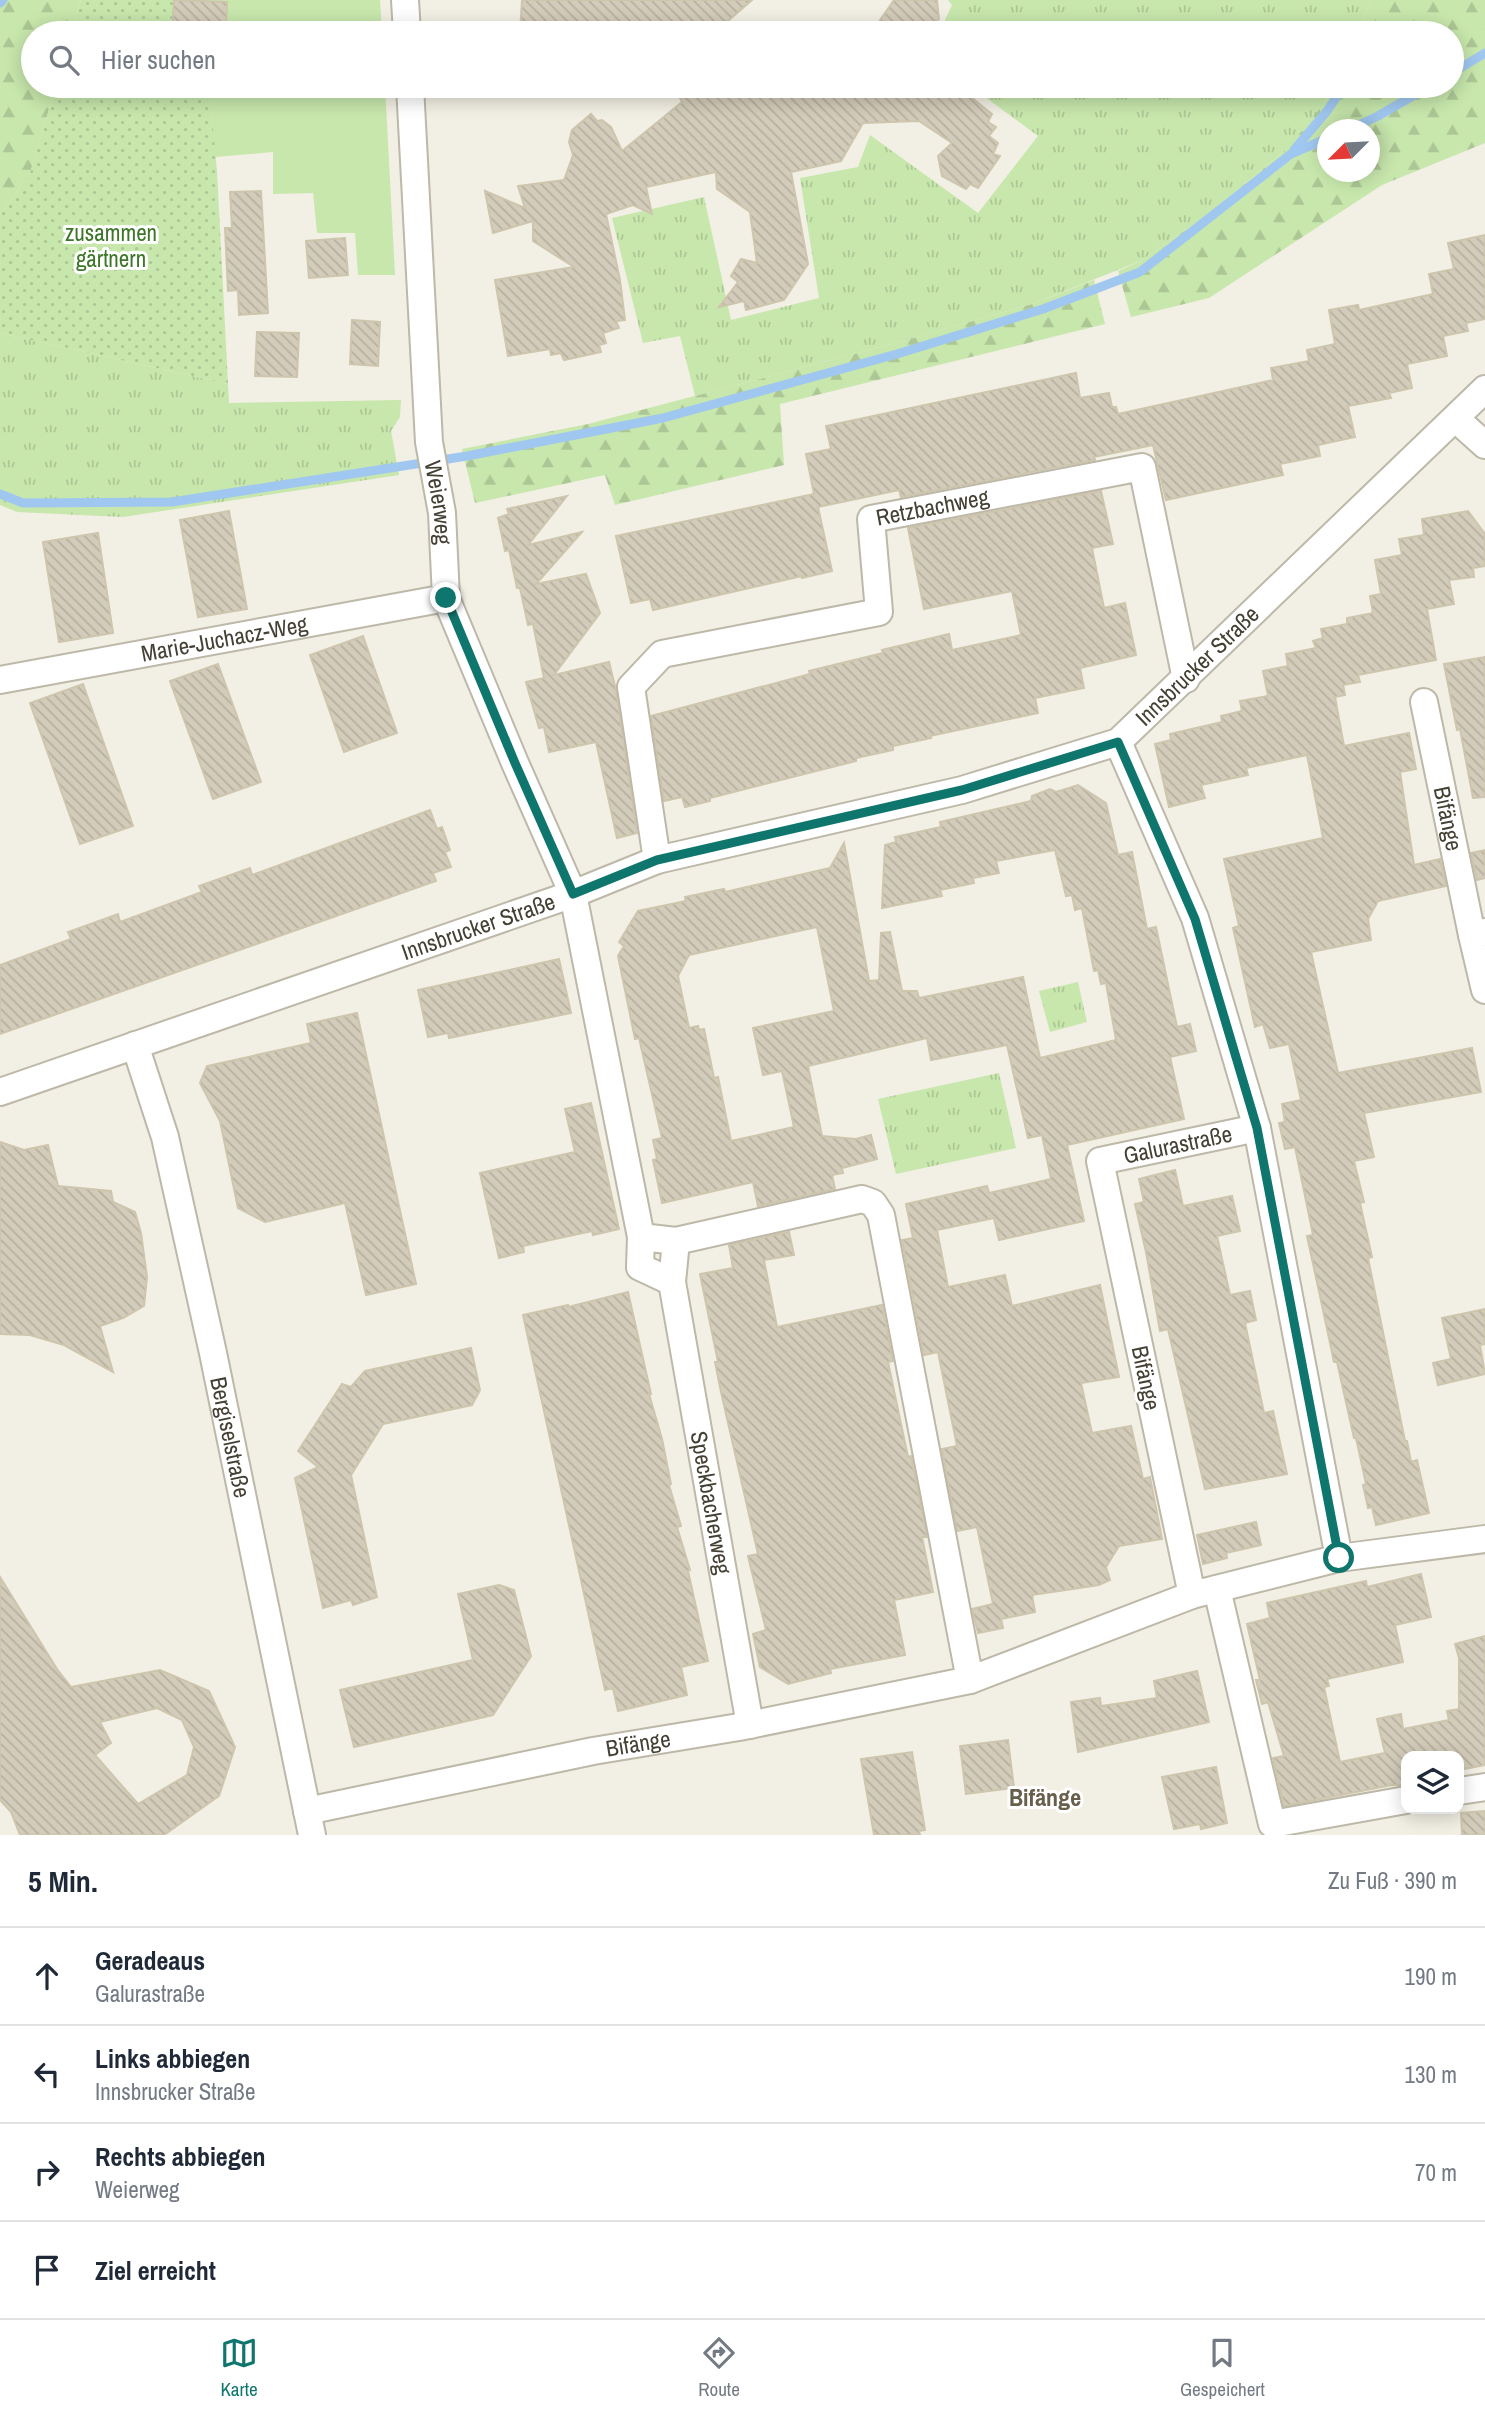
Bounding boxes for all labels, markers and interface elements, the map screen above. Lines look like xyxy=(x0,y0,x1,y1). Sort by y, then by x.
search box xyxy=(21,21,1464,98)
icon: search xyxy=(45,41,83,79)
text: Hier suchen xyxy=(101,42,216,77)
north arrow xyxy=(1317,119,1380,182)
park label: zusammen gärtnern xyxy=(65,217,157,274)
street label: Weierweg xyxy=(418,458,459,546)
street label: Retzbachweg xyxy=(873,481,992,533)
route end xyxy=(430,582,461,613)
street label: Innsbrucker Straße xyxy=(1128,599,1266,732)
street label: Marie-Juchacz-Weg xyxy=(138,608,310,669)
street label: Bifänge xyxy=(1427,783,1470,853)
street label: Innsbrucker Straße xyxy=(397,885,559,967)
street label: Galurastraße xyxy=(1120,1118,1235,1171)
street label: Bifänge xyxy=(1125,1343,1168,1413)
street label: Bergiselstraße xyxy=(203,1374,258,1500)
street label: Speckbacherweg xyxy=(684,1429,739,1577)
route start xyxy=(1323,1542,1354,1573)
street label: Bifänge xyxy=(603,1723,673,1764)
map controls xyxy=(1401,1751,1464,1814)
button: layers xyxy=(1401,1751,1464,1814)
district label: Bifänge xyxy=(1009,1781,1081,1813)
text: 5 Min. xyxy=(28,1861,98,1901)
text: Zu Fuß · 390 m xyxy=(1328,1865,1457,1896)
text: Geradeaus xyxy=(95,1943,205,1978)
icon: ahead xyxy=(28,1957,66,1995)
text: 190 m xyxy=(1405,1961,1457,1992)
text: Galurastraße xyxy=(95,1978,205,2009)
text: Links abbiegen xyxy=(95,2041,250,2076)
icon: left xyxy=(28,2055,66,2093)
text: 130 m xyxy=(1405,2059,1457,2090)
text: Innsbrucker Straße xyxy=(95,2076,255,2107)
text: Rechts abbiegen xyxy=(95,2139,266,2174)
icon: right xyxy=(28,2153,66,2191)
text: 70 m xyxy=(1415,2157,1457,2188)
text: Weierweg xyxy=(95,2174,180,2205)
icon: arrive xyxy=(28,2251,66,2289)
text: Ziel erreicht xyxy=(95,2253,216,2288)
tab: Karte xyxy=(220,2334,258,2402)
tab: Route xyxy=(698,2334,740,2402)
tab: Gespeichert xyxy=(1180,2334,1265,2402)

